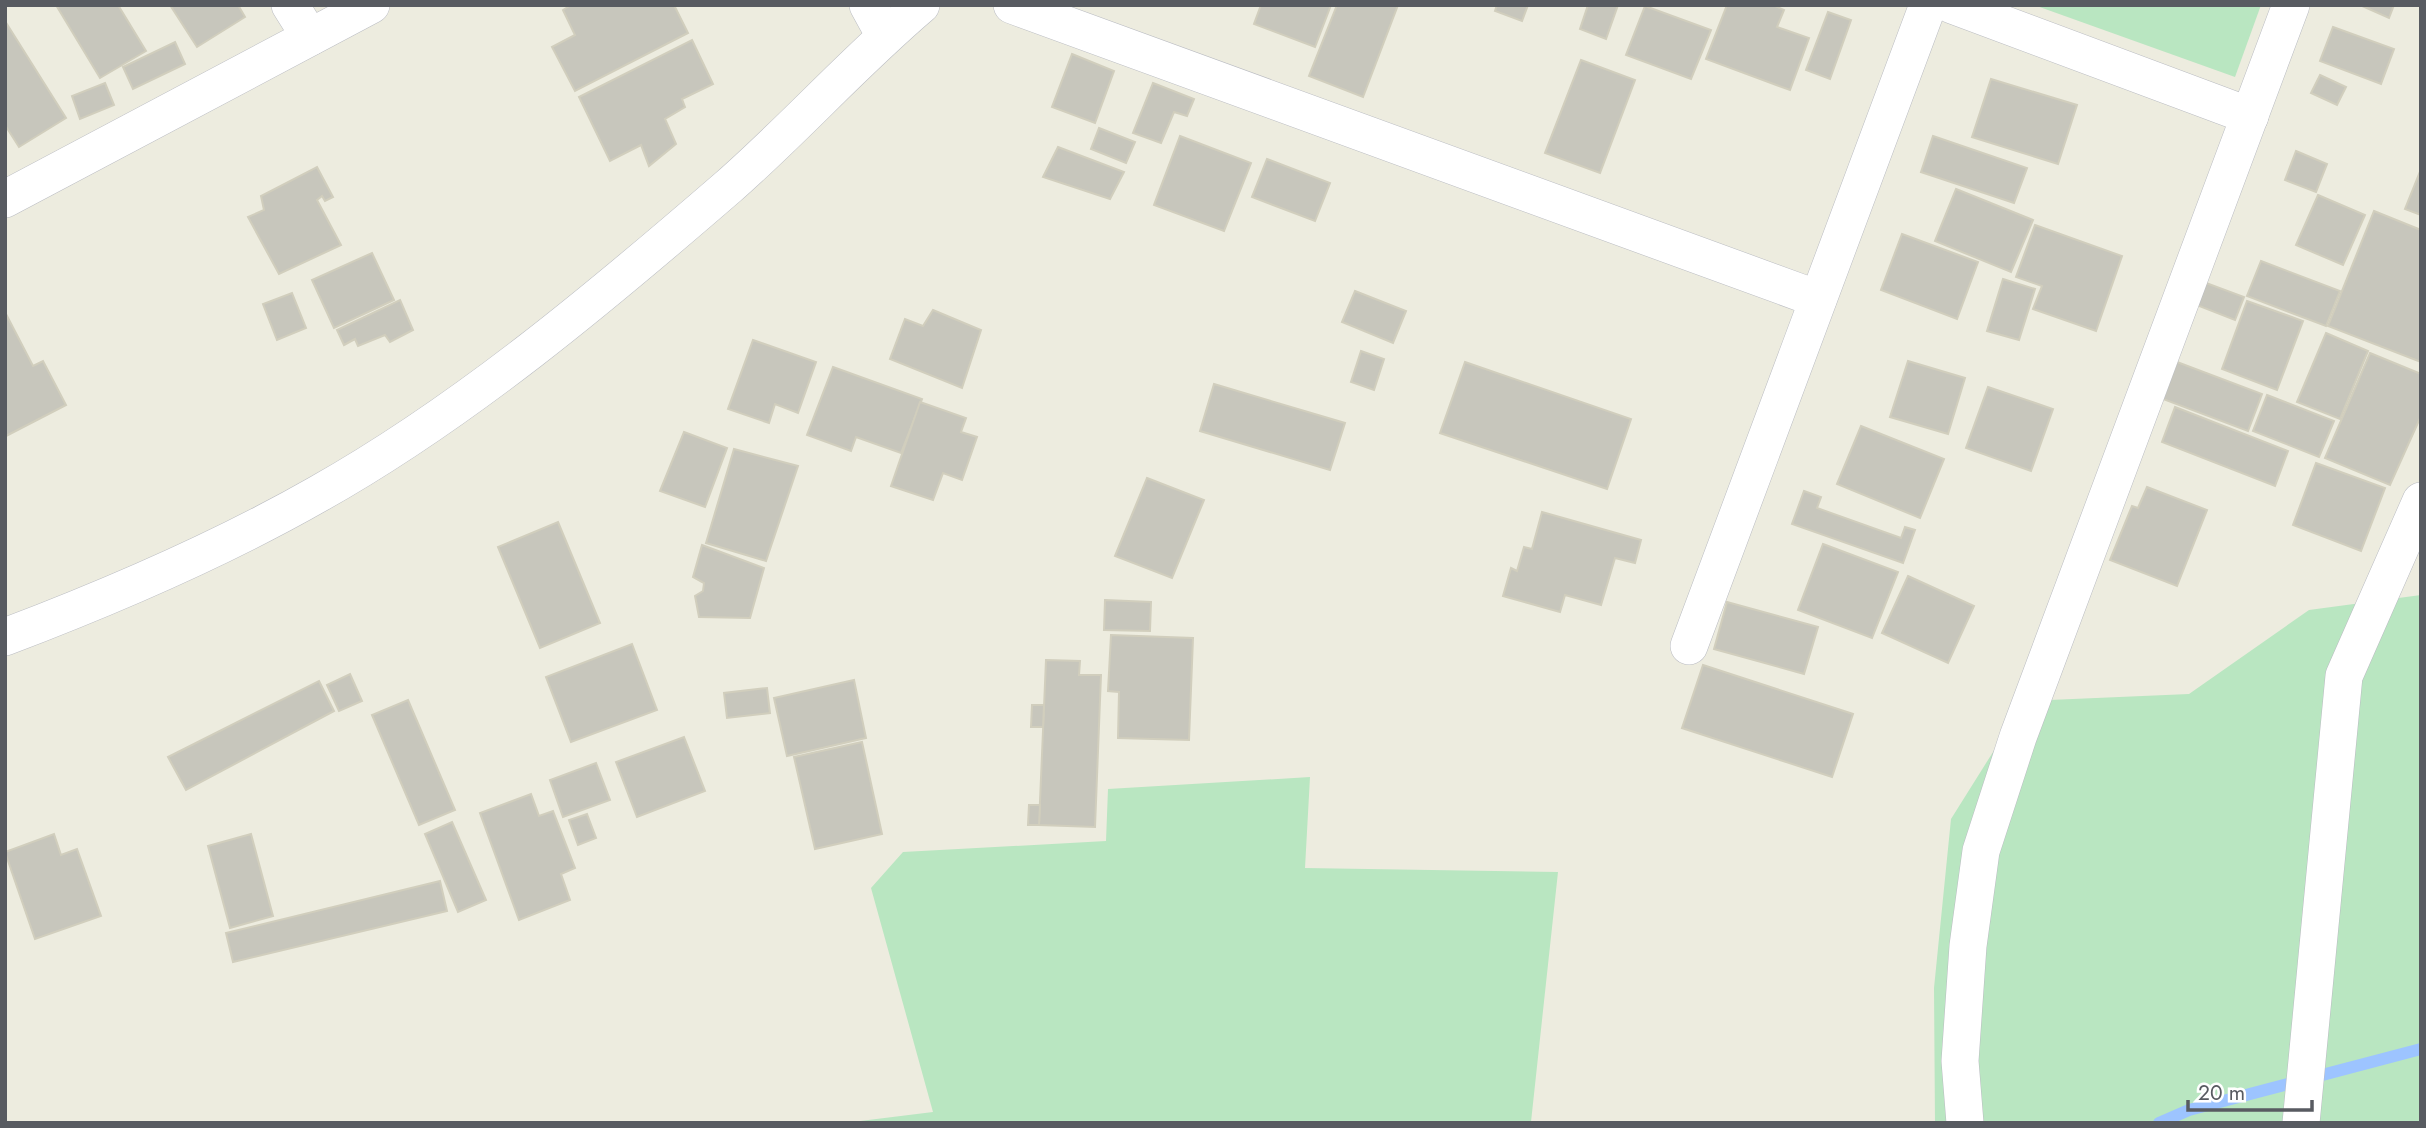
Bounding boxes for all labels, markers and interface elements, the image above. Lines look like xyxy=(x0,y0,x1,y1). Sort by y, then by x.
scale bar xyxy=(2188,1068,2312,1112)
text: 20 m xyxy=(2198,1078,2245,1108)

